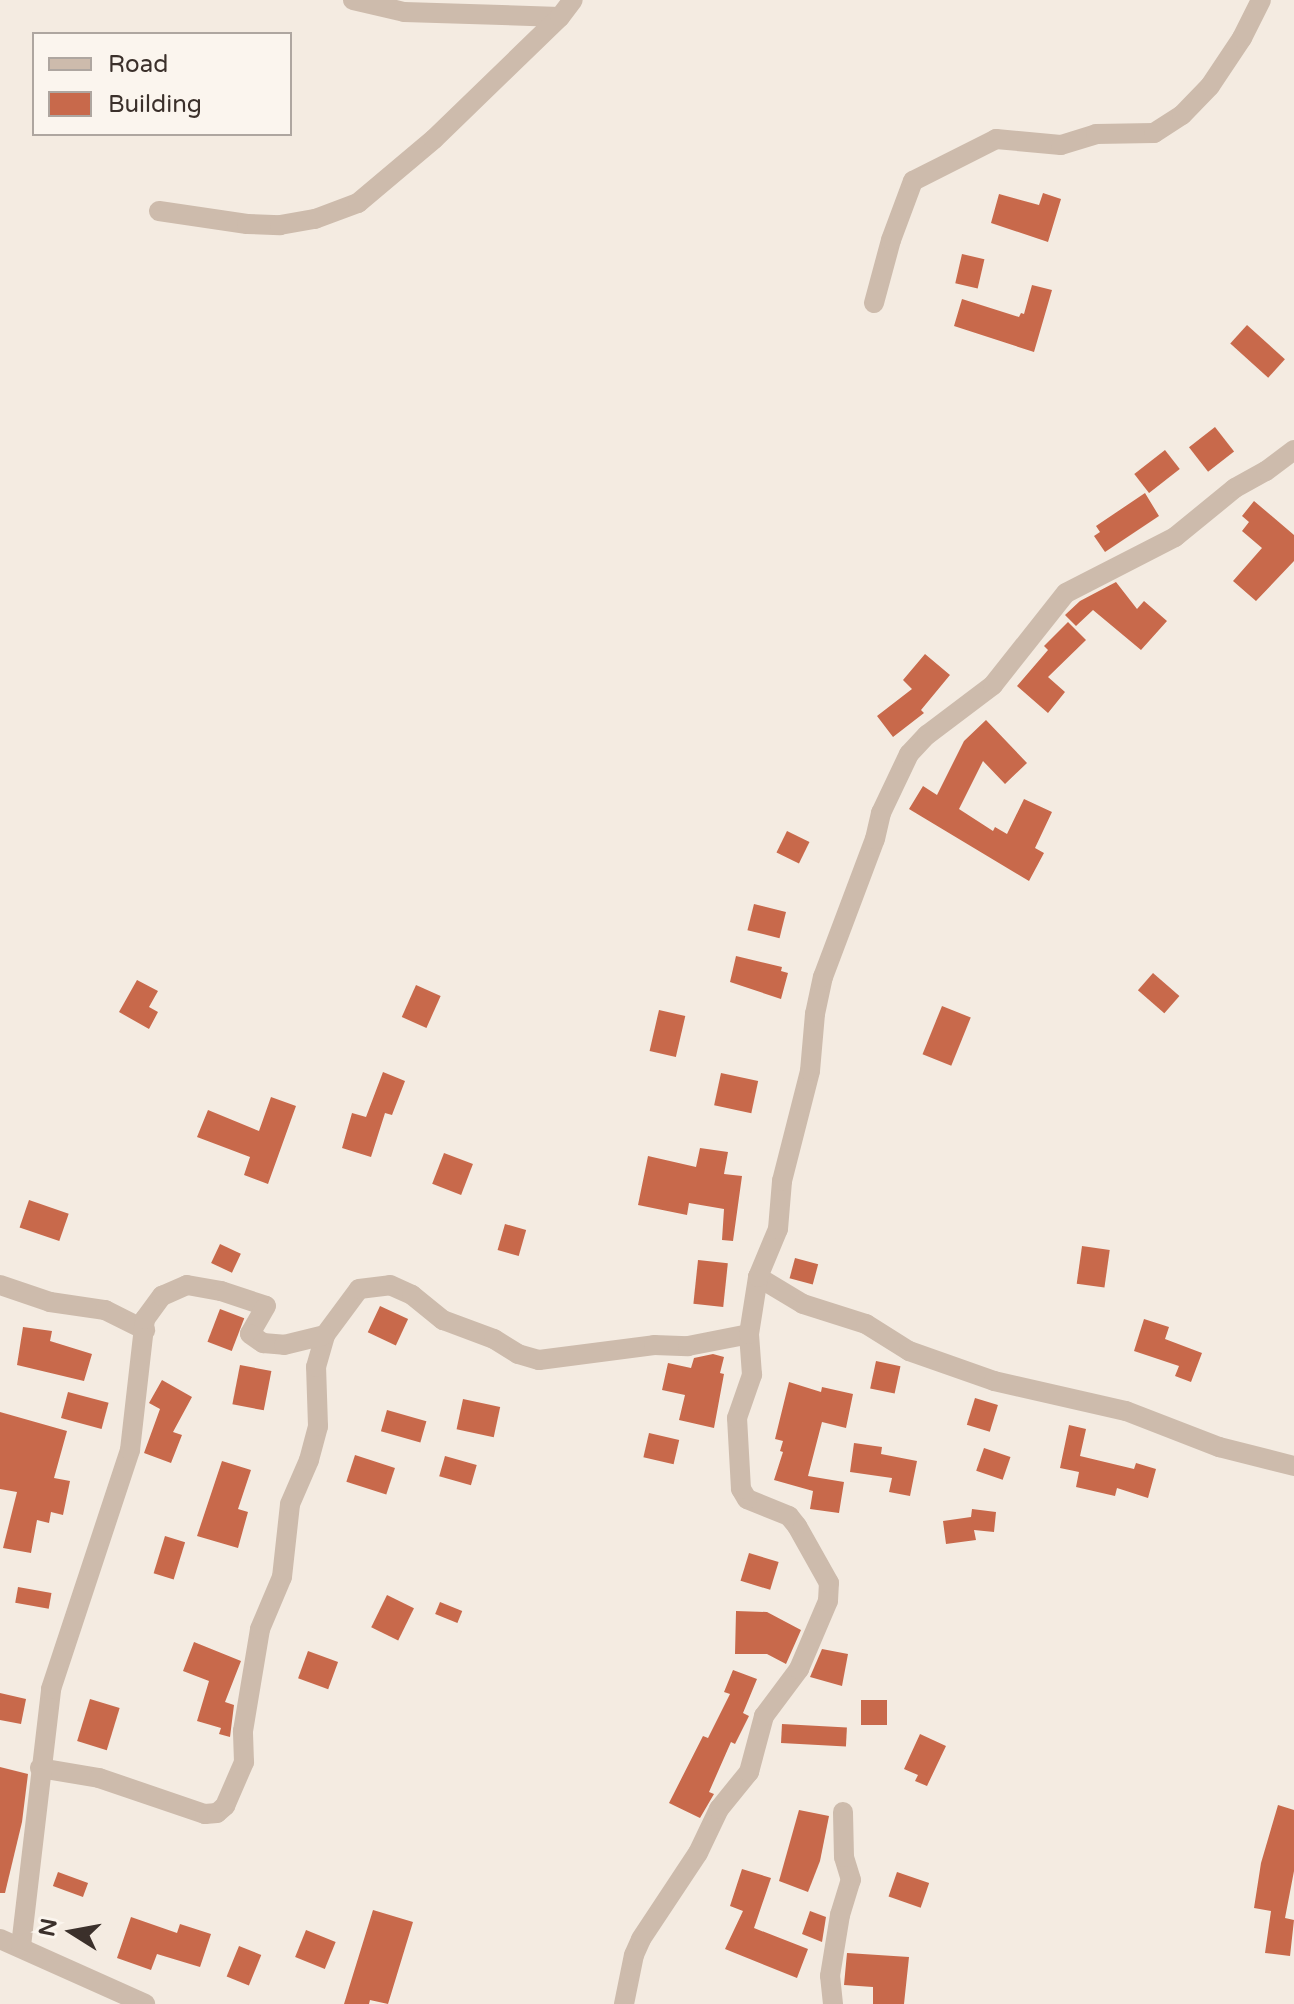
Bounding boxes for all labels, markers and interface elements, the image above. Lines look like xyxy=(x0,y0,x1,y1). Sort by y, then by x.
legend xyxy=(32,32,292,136)
text: Road xyxy=(108,50,168,79)
text: Building xyxy=(108,90,202,119)
north arrow xyxy=(32,1892,112,1972)
text: N xyxy=(34,1916,63,1939)

